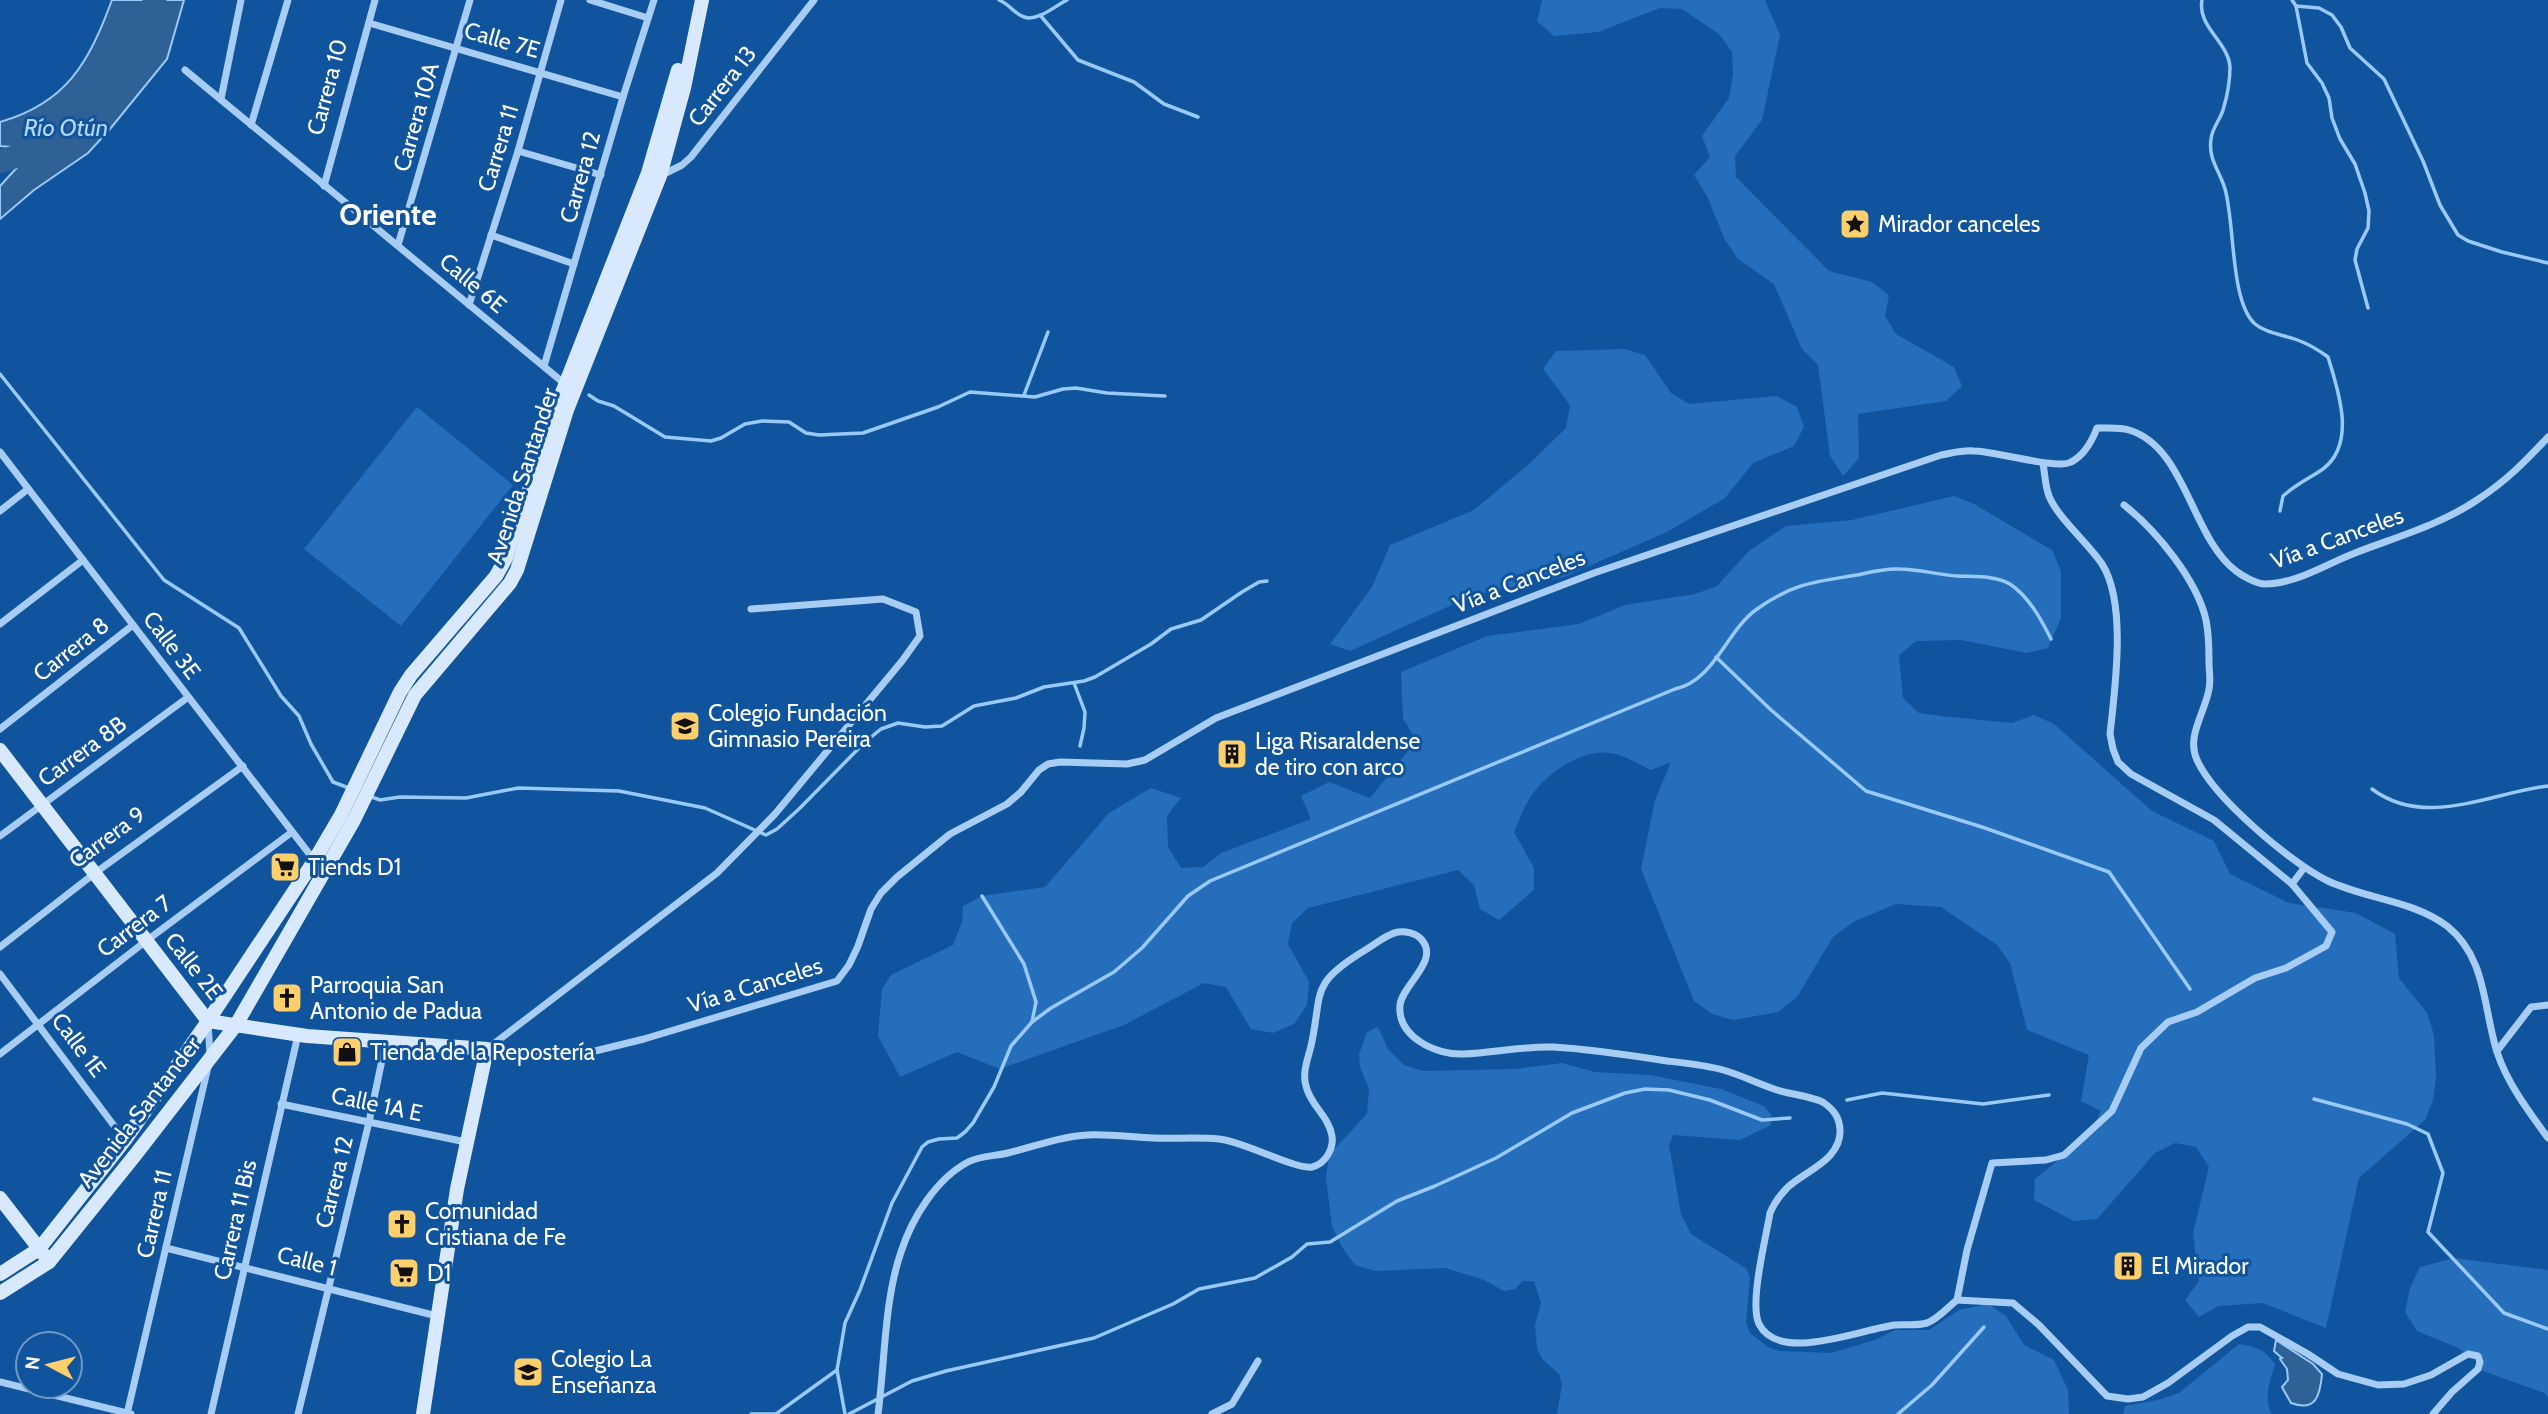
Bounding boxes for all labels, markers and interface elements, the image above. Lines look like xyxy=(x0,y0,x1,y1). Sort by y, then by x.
street label: Calle 7E xyxy=(461,16,543,64)
street label: Carrera 10 xyxy=(301,36,353,138)
street label: Carrera 13 xyxy=(682,40,762,132)
street label: Carrera 10A xyxy=(387,59,445,175)
street label: Carrera 11 xyxy=(472,101,524,195)
water label: Río Otún xyxy=(24,113,108,142)
street label: Carrera 12 xyxy=(554,128,606,226)
district label: Oriente xyxy=(339,196,437,233)
place icon: Mirador canceles xyxy=(1838,207,1872,241)
place label: Mirador canceles xyxy=(1878,210,2040,238)
street label: Calle 6E xyxy=(434,247,512,319)
street label: Avenida Santander xyxy=(480,384,564,568)
street label: Vía a Canceles xyxy=(2267,501,2407,575)
street label: Vía a Canceles xyxy=(1449,543,1589,619)
street label: Calle 3E xyxy=(137,605,207,685)
street label: Carrera 8 xyxy=(28,611,114,687)
place label: Colegio Fundación Gimnasio Pereira xyxy=(708,699,887,753)
street label: Carrera 8B xyxy=(32,709,132,792)
school or university icon: Colegio Fundación Gimnasio Pereira xyxy=(668,709,702,743)
place label: Liga Risaraldense de tiro con arco xyxy=(1255,727,1421,781)
building icon: Liga Risaraldense de tiro con arco xyxy=(1215,737,1249,771)
street label: Carrera 9 xyxy=(63,800,151,874)
supermarket icon: Tiends D1 xyxy=(268,850,302,884)
place label: Tiends D1 xyxy=(308,853,401,881)
street label: Carrera 7 xyxy=(91,889,177,963)
street label: Calle 2E xyxy=(159,927,229,1005)
street label: Vía a Canceles xyxy=(684,951,826,1019)
place label: Parroquia San Antonio de Padua xyxy=(310,971,482,1025)
church icon: Parroquia San Antonio de Padua xyxy=(270,981,304,1015)
street label: Calle 1E xyxy=(46,1007,112,1083)
street label: Avenida Santander xyxy=(71,1030,207,1193)
shop icon: Tienda de la Repostería xyxy=(330,1035,364,1069)
place label: Tienda de la Repostería xyxy=(370,1038,595,1066)
street label: Calle 1A E xyxy=(329,1081,425,1127)
street label: Carrera 12 xyxy=(309,1133,359,1231)
street label: Carrera 11 Bis xyxy=(208,1157,262,1283)
street label: Carrera 11 xyxy=(130,1167,178,1261)
place label: Comunidad Cristiana de Fe xyxy=(425,1197,566,1251)
church icon: Comunidad Cristiana de Fe xyxy=(385,1207,419,1241)
street label: Calle 1 xyxy=(274,1240,340,1282)
building icon: El Mirador xyxy=(2111,1249,2145,1283)
place label: El Mirador xyxy=(2151,1252,2249,1280)
supermarket icon: D1 xyxy=(387,1256,421,1290)
place label: D1 xyxy=(427,1259,451,1287)
north arrow xyxy=(14,1330,84,1400)
place label: Colegio La Enseñanza xyxy=(551,1345,656,1399)
text: N xyxy=(20,1355,45,1371)
school or university icon: Colegio La Enseñanza xyxy=(511,1355,545,1389)

